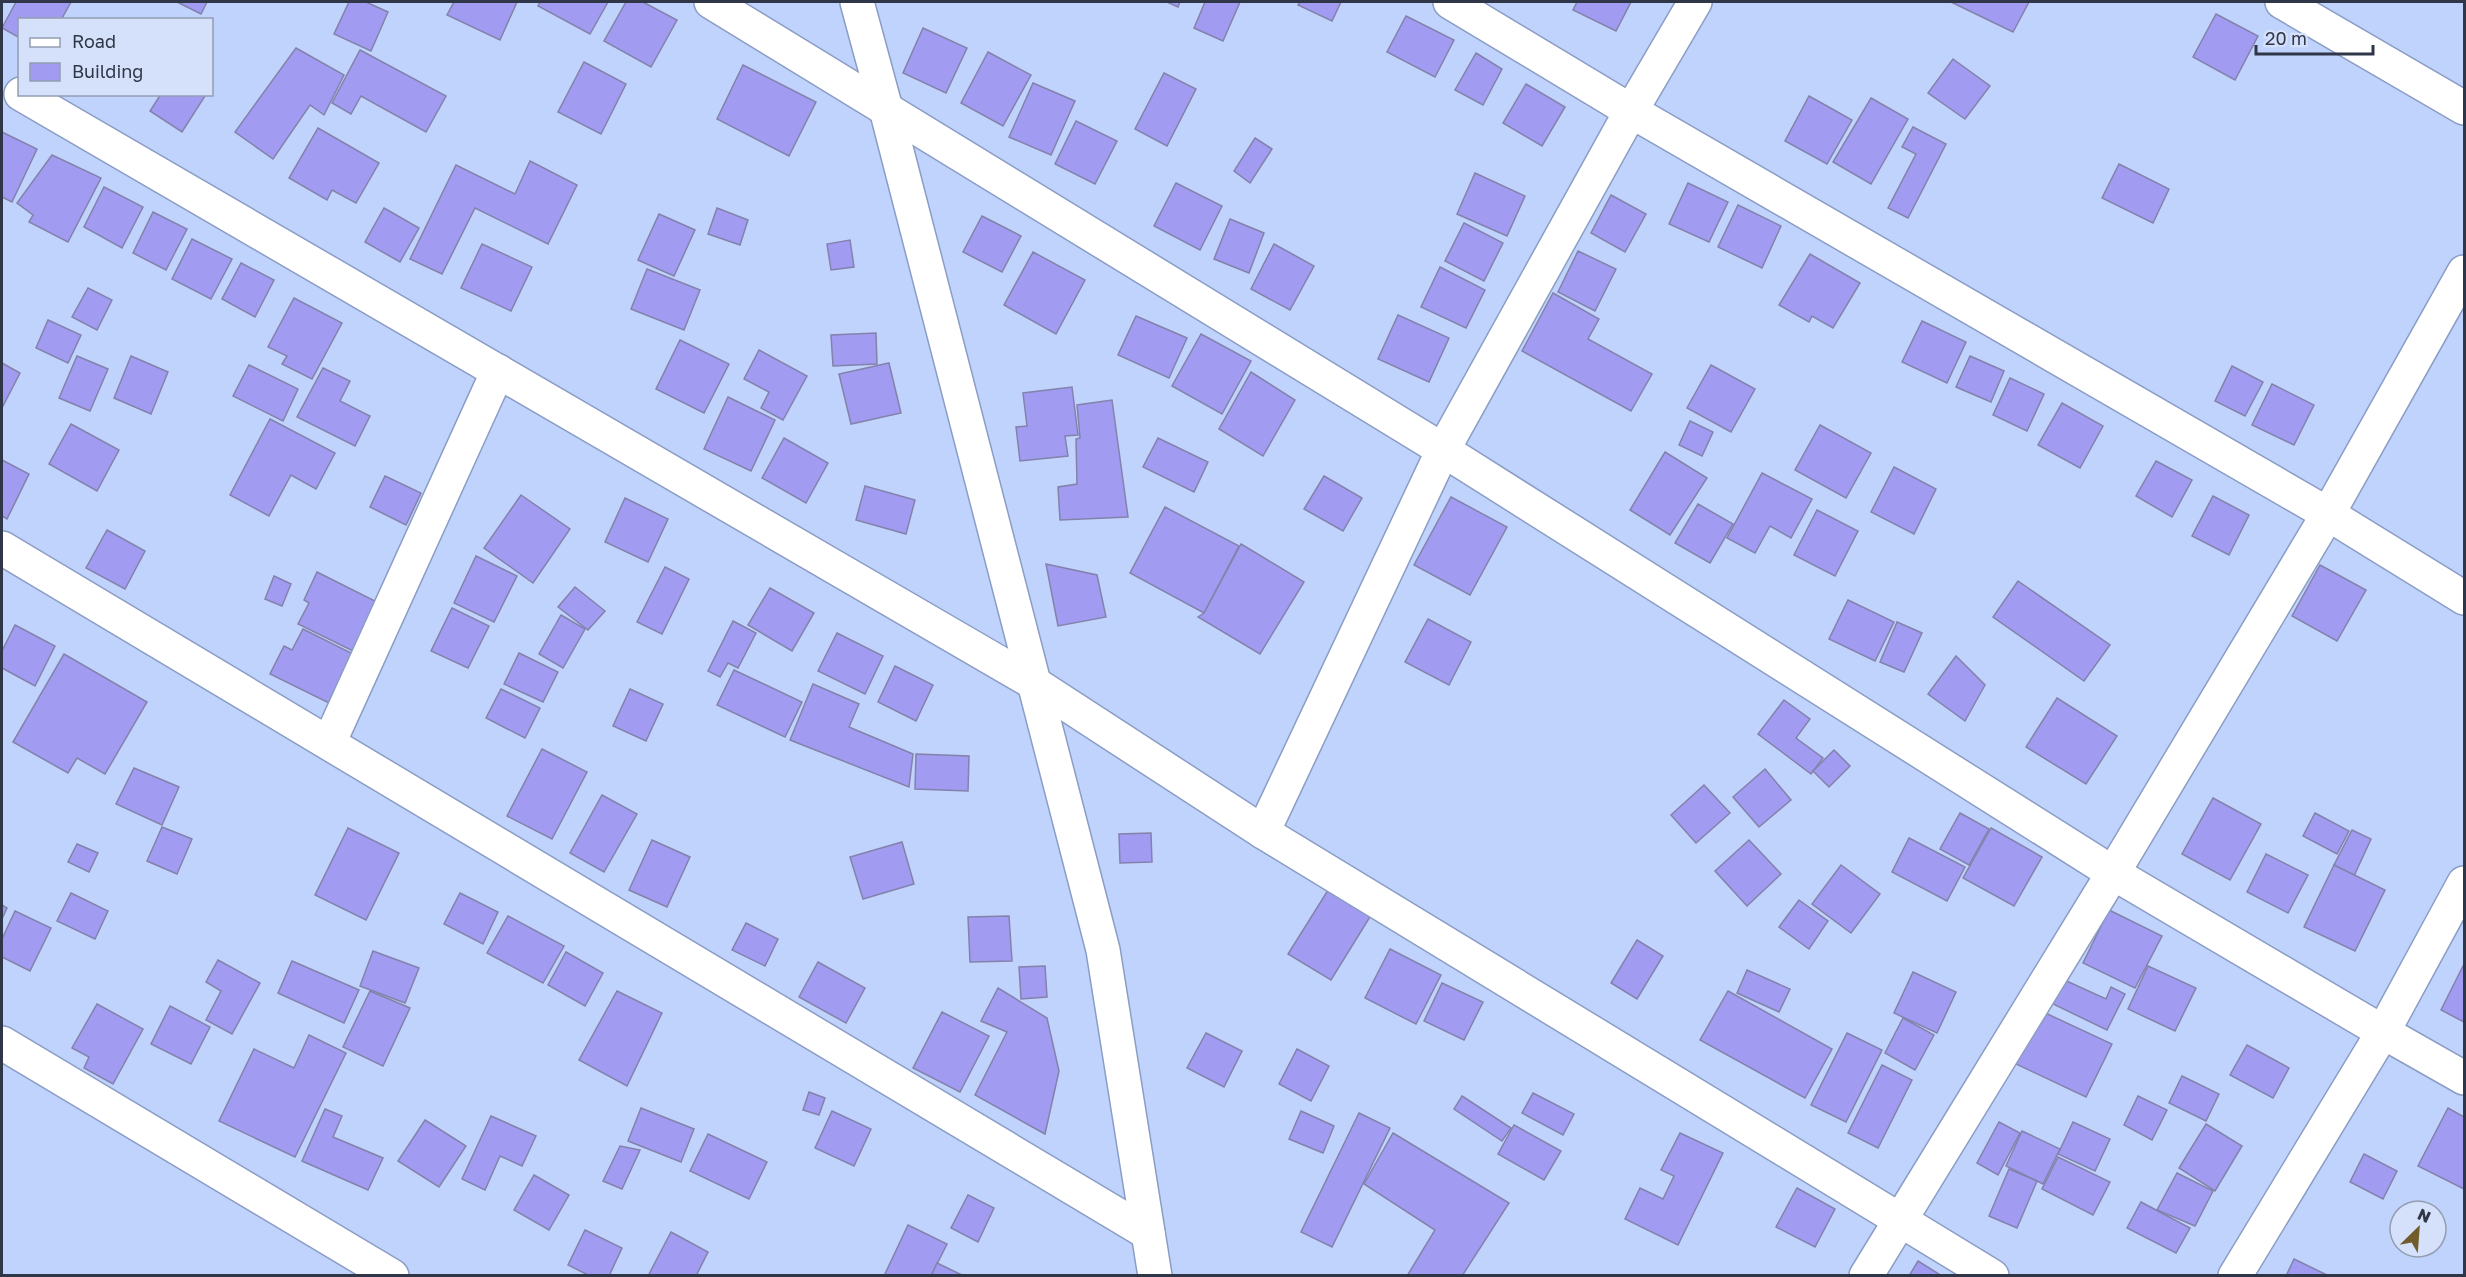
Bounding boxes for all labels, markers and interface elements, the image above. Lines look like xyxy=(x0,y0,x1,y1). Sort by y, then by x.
legend xyxy=(18,18,213,96)
scale bar xyxy=(2256,18,2373,56)
text: 20 m xyxy=(2265,27,2307,49)
text: Road xyxy=(72,30,116,52)
text: Building xyxy=(72,60,143,82)
north arrow xyxy=(2388,1199,2448,1259)
text: N xyxy=(2415,1204,2434,1227)

